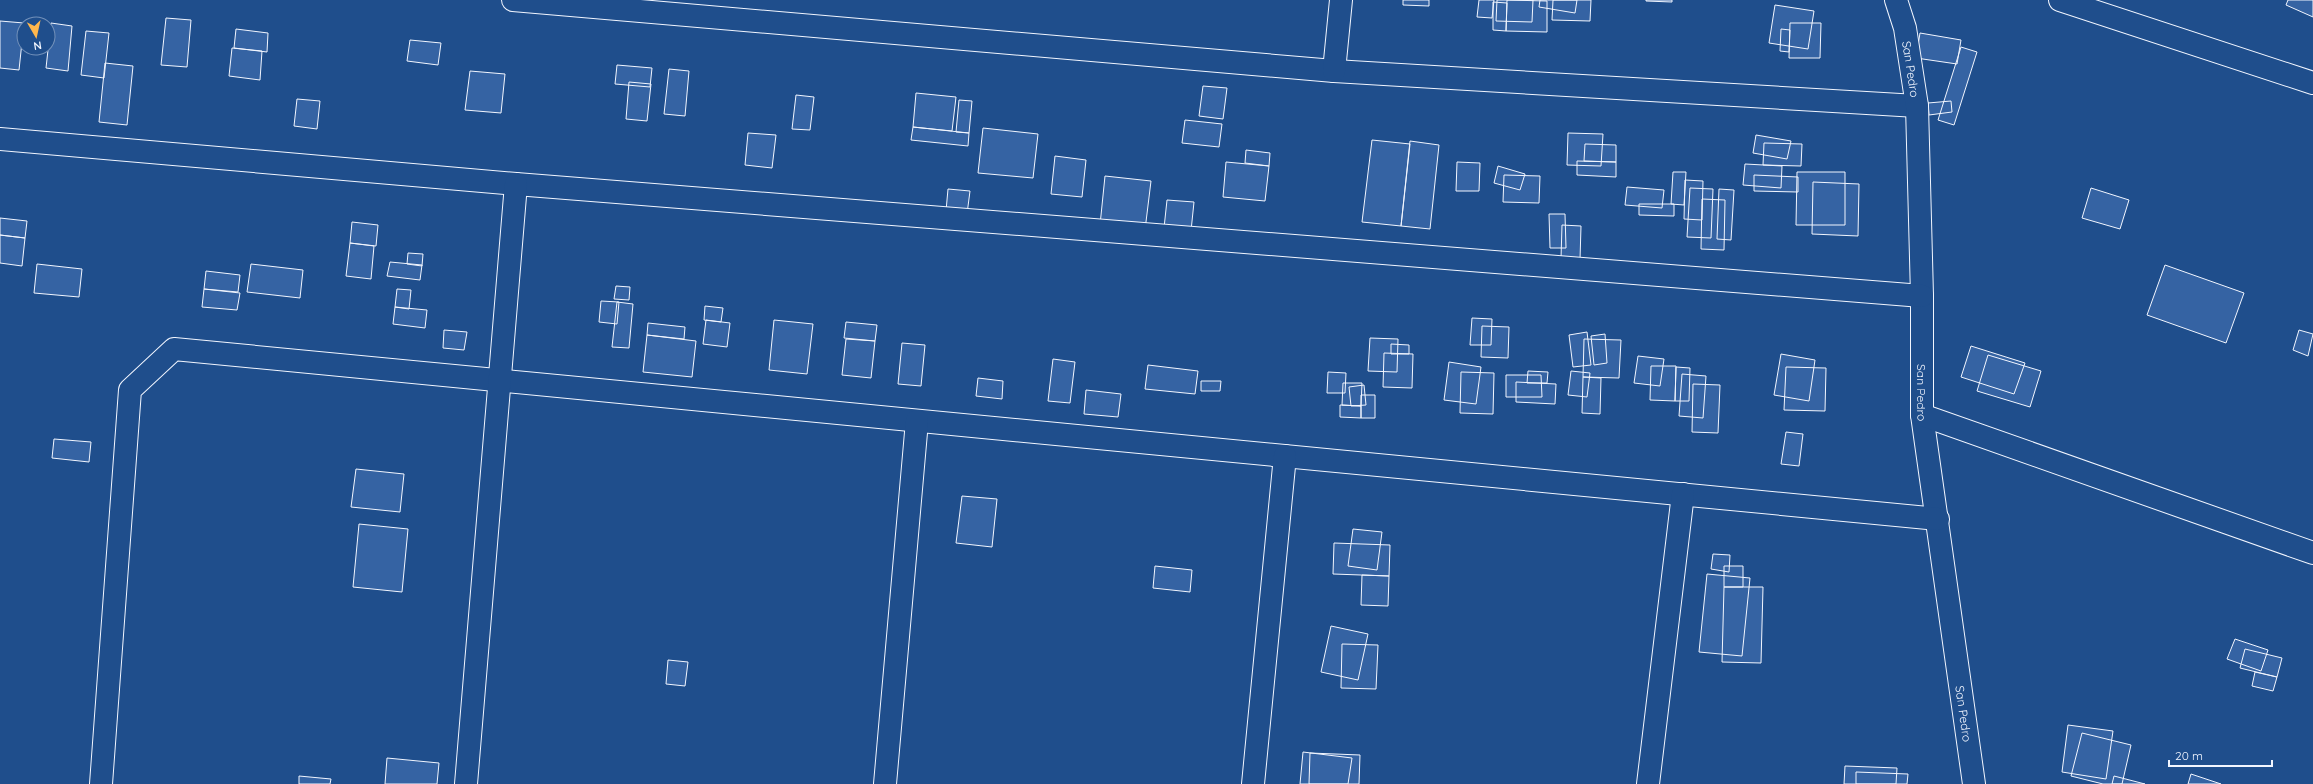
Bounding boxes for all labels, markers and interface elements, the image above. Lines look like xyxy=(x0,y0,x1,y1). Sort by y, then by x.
north arrow xyxy=(16,16,56,56)
text: N xyxy=(32,38,43,53)
street label: San Pedro xyxy=(1900,40,1923,98)
street label: San Pedro xyxy=(1914,364,1930,422)
street label: San Pedro xyxy=(1953,684,1975,743)
scale bar xyxy=(2169,742,2272,768)
text: 20 m xyxy=(2175,748,2203,763)

